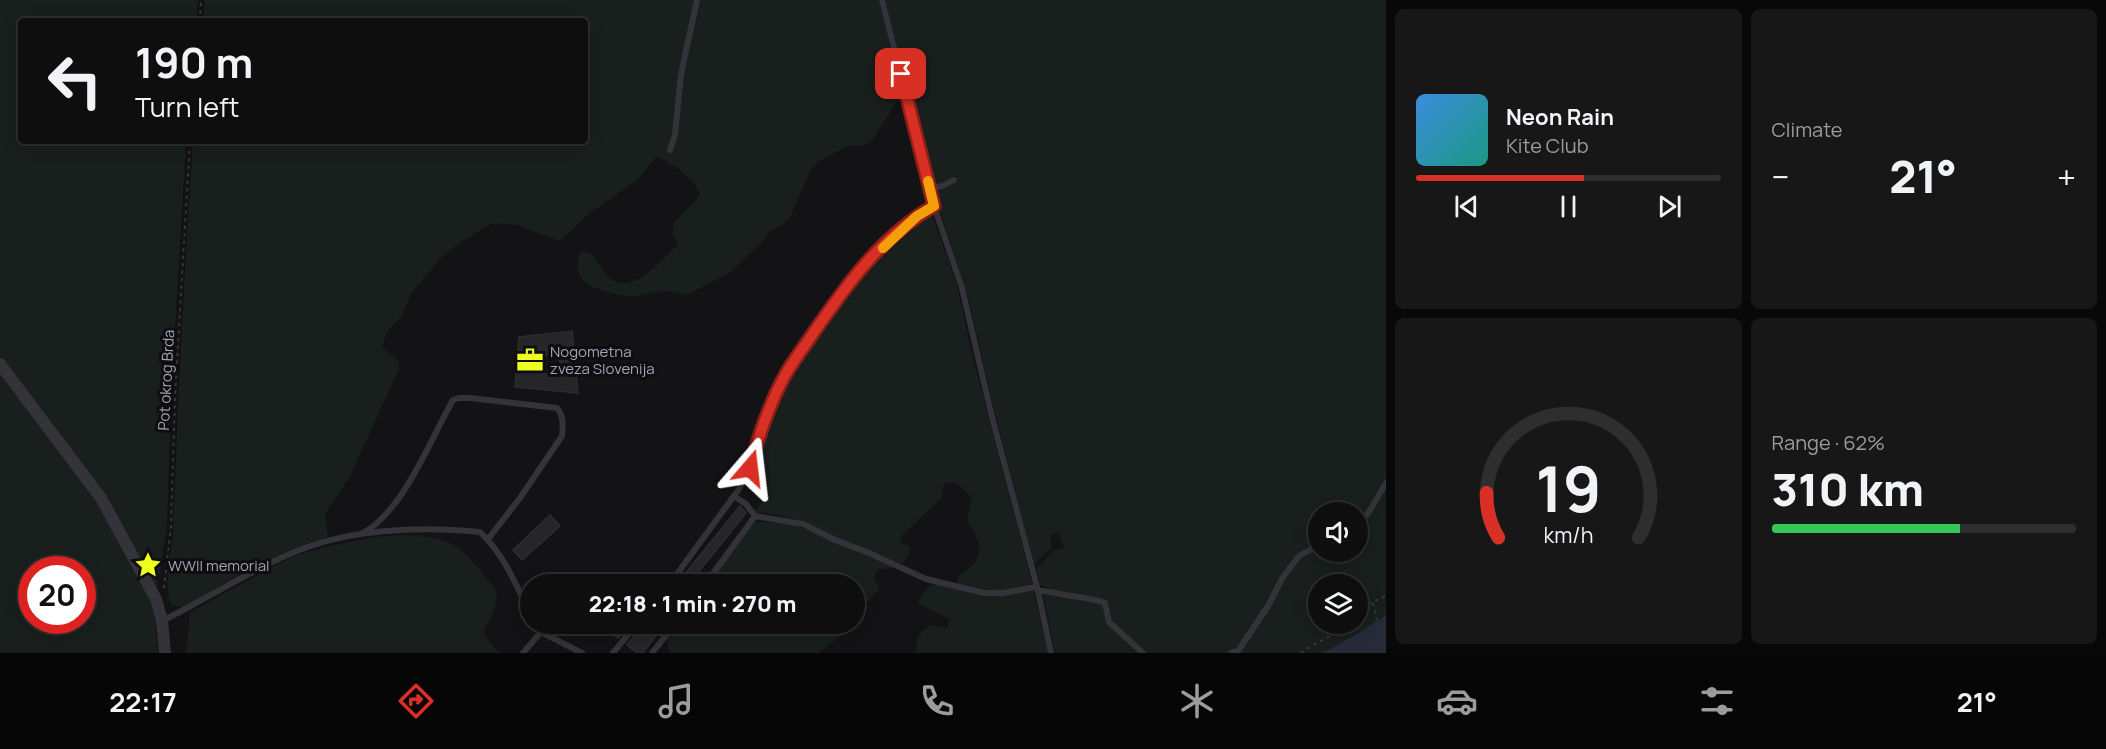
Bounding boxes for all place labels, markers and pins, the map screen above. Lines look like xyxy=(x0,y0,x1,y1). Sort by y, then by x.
pin xyxy=(875,48,926,99)
place label: Nogometna zveza Slovenija xyxy=(550,341,655,379)
office icon: Nogometna zveza Slovenija xyxy=(515,345,545,375)
place icon: WWII memorial xyxy=(133,550,163,580)
place label: WWII memorial xyxy=(168,555,270,576)

